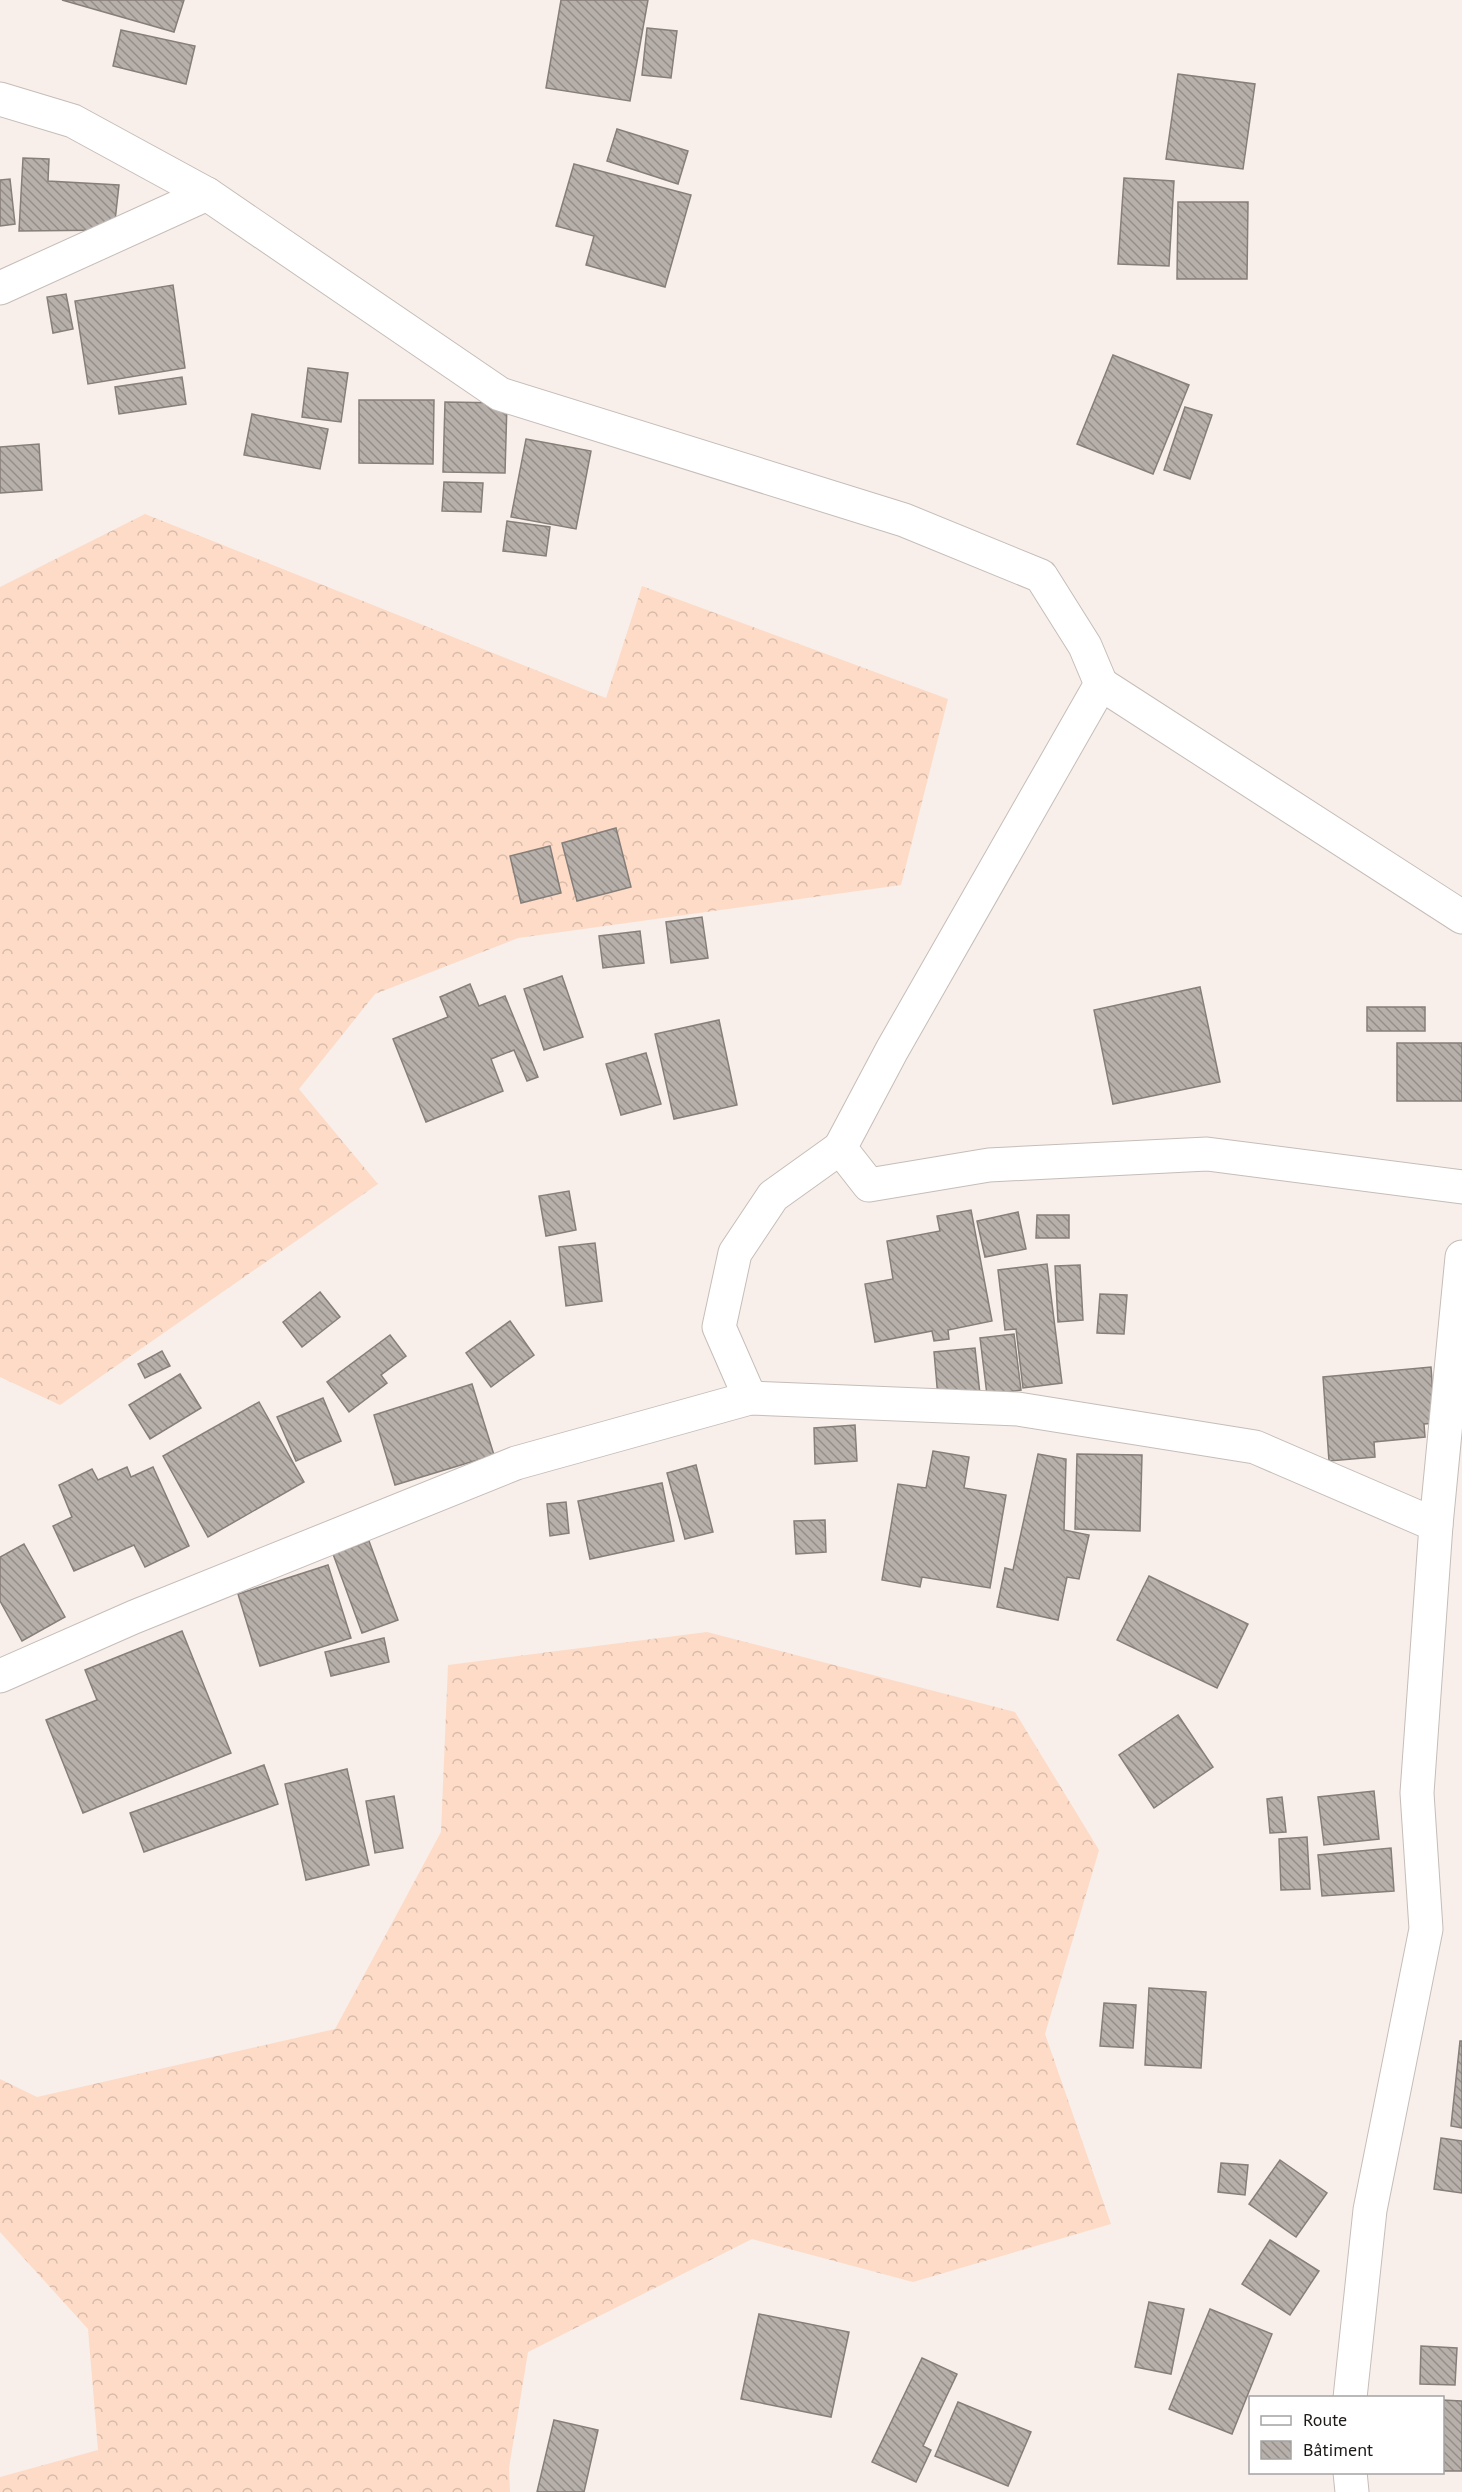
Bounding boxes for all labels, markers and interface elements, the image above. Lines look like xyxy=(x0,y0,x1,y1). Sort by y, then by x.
legend xyxy=(1249,2396,1444,2474)
text: Route xyxy=(1303,2408,1347,2431)
text: Bâtiment xyxy=(1303,2438,1373,2461)

